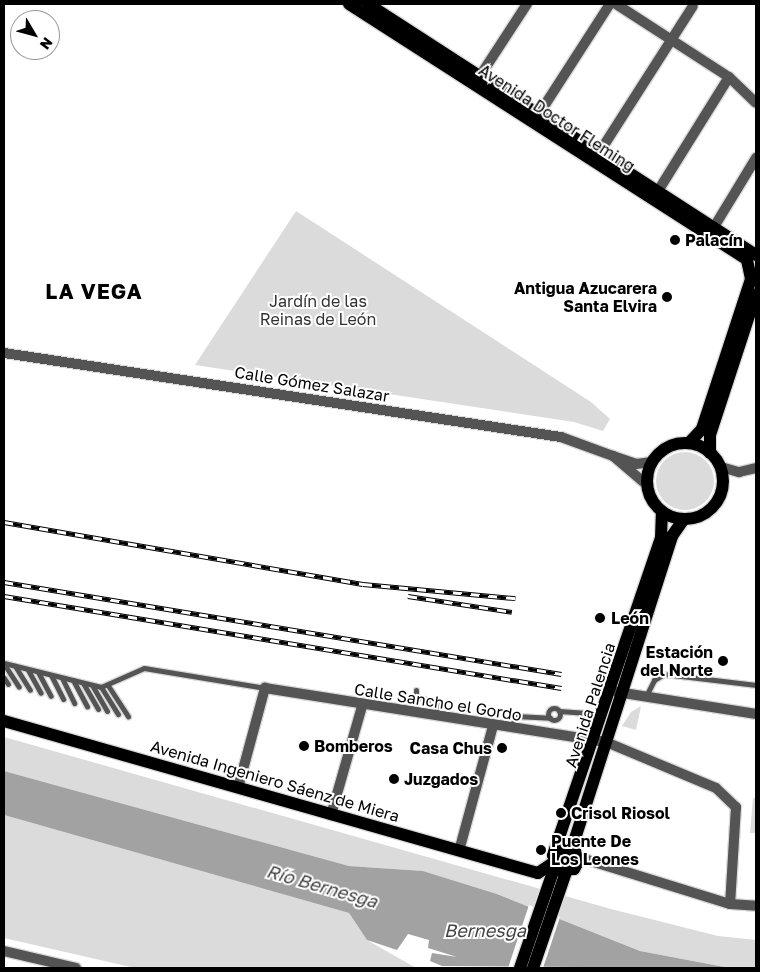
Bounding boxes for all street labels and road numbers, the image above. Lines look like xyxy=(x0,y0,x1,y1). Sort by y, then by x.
street label: Avenida Doctor Fleming xyxy=(475,60,639,176)
street label: Calle Gómez Salazar xyxy=(233,362,391,406)
street label: Avenida Palencia xyxy=(561,640,619,770)
street label: Calle Sancho el Gordo xyxy=(353,679,523,725)
street label: Avenida Ingeniero Sáenz de Miera xyxy=(148,736,402,826)

